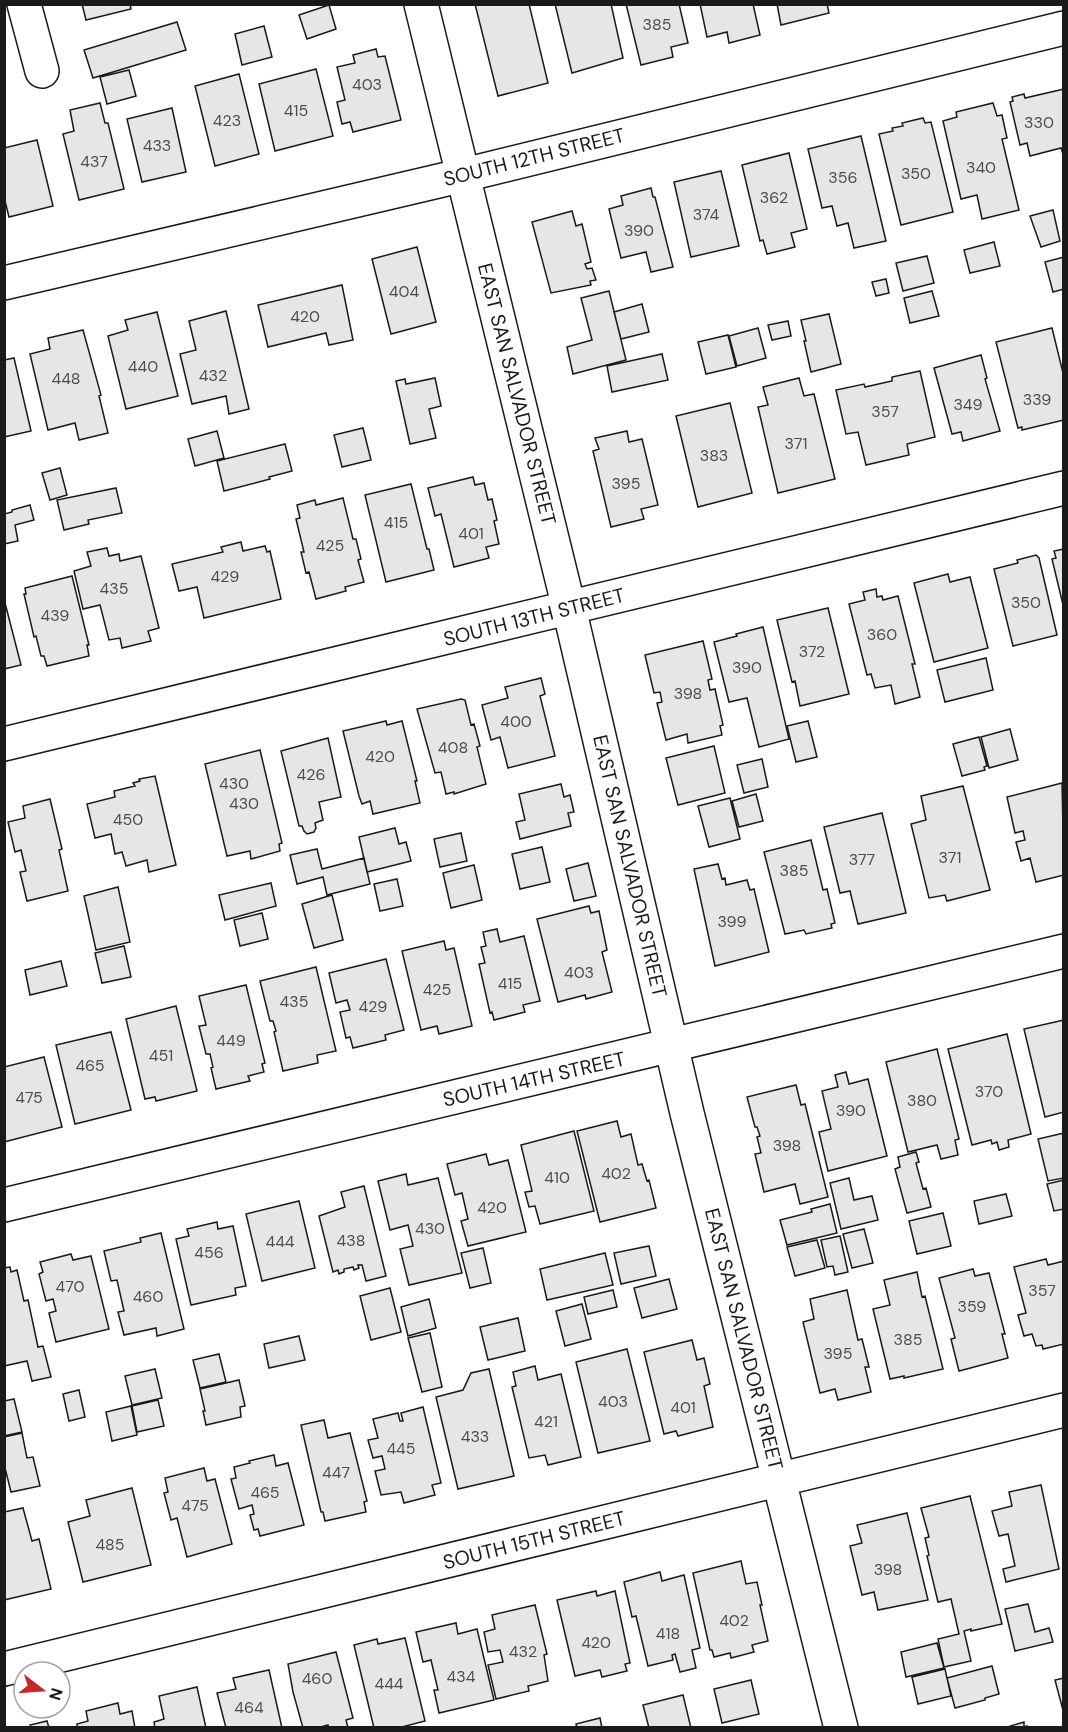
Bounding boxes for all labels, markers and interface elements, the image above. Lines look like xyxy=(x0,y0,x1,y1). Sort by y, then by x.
house number: 385 xyxy=(643,14,671,35)
house number: 403 xyxy=(352,74,382,95)
house number: 415 xyxy=(284,100,308,121)
house number: 423 xyxy=(213,110,241,131)
house number: 330 xyxy=(1024,112,1054,133)
street label: SOUTH 12TH STREET xyxy=(441,122,627,192)
house number: 433 xyxy=(143,135,171,156)
house number: 437 xyxy=(80,151,108,172)
house number: 340 xyxy=(966,157,996,178)
house number: 350 xyxy=(901,163,931,184)
house number: 356 xyxy=(828,167,858,188)
house number: 362 xyxy=(760,187,788,208)
house number: 374 xyxy=(693,204,720,225)
house number: 390 xyxy=(624,220,654,241)
street label: EAST SAN SALVADOR STREET xyxy=(472,260,562,528)
house number: 404 xyxy=(389,281,419,302)
house number: 420 xyxy=(290,306,320,327)
house number: 440 xyxy=(128,356,158,377)
house number: 432 xyxy=(199,365,227,386)
house number: 448 xyxy=(51,368,81,389)
house number: 339 xyxy=(1023,389,1051,410)
house number: 349 xyxy=(953,394,983,415)
house number: 357 xyxy=(871,401,899,422)
house number: 371 xyxy=(785,433,807,454)
house number: 383 xyxy=(700,445,728,466)
house number: 395 xyxy=(612,473,640,494)
house number: 415 xyxy=(384,512,408,533)
house number: 401 xyxy=(458,523,484,544)
house number: 425 xyxy=(316,535,344,556)
house number: 429 xyxy=(211,566,239,587)
house number: 435 xyxy=(100,578,128,599)
street label: SOUTH 13TH STREET xyxy=(441,582,627,652)
house number: 350 xyxy=(1011,592,1041,613)
house number: 439 xyxy=(41,605,69,626)
house number: 360 xyxy=(867,624,897,645)
house number: 372 xyxy=(799,641,825,662)
house number: 390 xyxy=(732,657,762,678)
house number: 398 xyxy=(674,683,702,704)
house number: 400 xyxy=(500,711,532,732)
street label: EAST SAN SALVADOR STREET xyxy=(587,732,673,1000)
house number: 408 xyxy=(438,737,468,758)
house number: 420 xyxy=(365,746,395,767)
house number: 426 xyxy=(297,764,325,785)
house number: 430 xyxy=(219,773,249,794)
house number: 430 xyxy=(229,793,259,814)
house number: 450 xyxy=(113,809,143,830)
house number: 371 xyxy=(939,847,961,868)
house number: 377 xyxy=(849,849,875,870)
house number: 385 xyxy=(780,860,808,881)
house number: 399 xyxy=(717,911,747,932)
house number: 403 xyxy=(564,962,594,983)
house number: 415 xyxy=(498,973,522,994)
house number: 425 xyxy=(423,979,451,1000)
house number: 435 xyxy=(280,991,308,1012)
house number: 429 xyxy=(359,996,387,1017)
house number: 449 xyxy=(216,1030,246,1051)
house number: 451 xyxy=(149,1045,173,1066)
street label: SOUTH 14TH STREET xyxy=(440,1045,628,1113)
house number: 465 xyxy=(75,1055,105,1076)
house number: 370 xyxy=(975,1081,1003,1102)
house number: 475 xyxy=(15,1087,43,1108)
house number: 380 xyxy=(907,1090,937,1111)
house number: 390 xyxy=(836,1100,866,1121)
house number: 398 xyxy=(773,1135,801,1156)
house number: 402 xyxy=(601,1163,631,1184)
house number: 410 xyxy=(544,1167,570,1188)
house number: 420 xyxy=(477,1197,507,1218)
street label: EAST SAN SALVADOR STREET xyxy=(699,1205,789,1473)
house number: 430 xyxy=(415,1218,445,1239)
house number: 438 xyxy=(337,1230,365,1251)
house number: 444 xyxy=(265,1231,295,1252)
house number: 456 xyxy=(194,1242,224,1263)
house number: 470 xyxy=(56,1276,85,1297)
house number: 357 xyxy=(1028,1280,1056,1301)
house number: 460 xyxy=(133,1286,163,1307)
house number: 359 xyxy=(958,1296,986,1317)
house number: 385 xyxy=(894,1329,922,1350)
house number: 395 xyxy=(824,1343,852,1364)
house number: 403 xyxy=(598,1391,628,1412)
house number: 401 xyxy=(670,1397,696,1418)
house number: 421 xyxy=(534,1411,558,1432)
house number: 433 xyxy=(461,1426,489,1447)
house number: 445 xyxy=(386,1438,416,1459)
house number: 447 xyxy=(322,1462,350,1483)
house number: 465 xyxy=(250,1482,280,1503)
house number: 475 xyxy=(181,1495,209,1516)
street label: SOUTH 15TH STREET xyxy=(440,1505,628,1575)
house number: 485 xyxy=(95,1534,125,1555)
house number: 398 xyxy=(874,1559,902,1580)
house number: 402 xyxy=(719,1610,749,1631)
house number: 418 xyxy=(656,1623,680,1644)
house number: 420 xyxy=(581,1632,611,1653)
house number: 432 xyxy=(509,1641,537,1662)
north arrow xyxy=(12,1660,72,1720)
house number: 434 xyxy=(447,1666,476,1687)
house number: 460 xyxy=(302,1668,332,1689)
house number: 444 xyxy=(374,1673,404,1694)
text: N xyxy=(44,1686,68,1703)
house number: 464 xyxy=(234,1697,264,1718)

